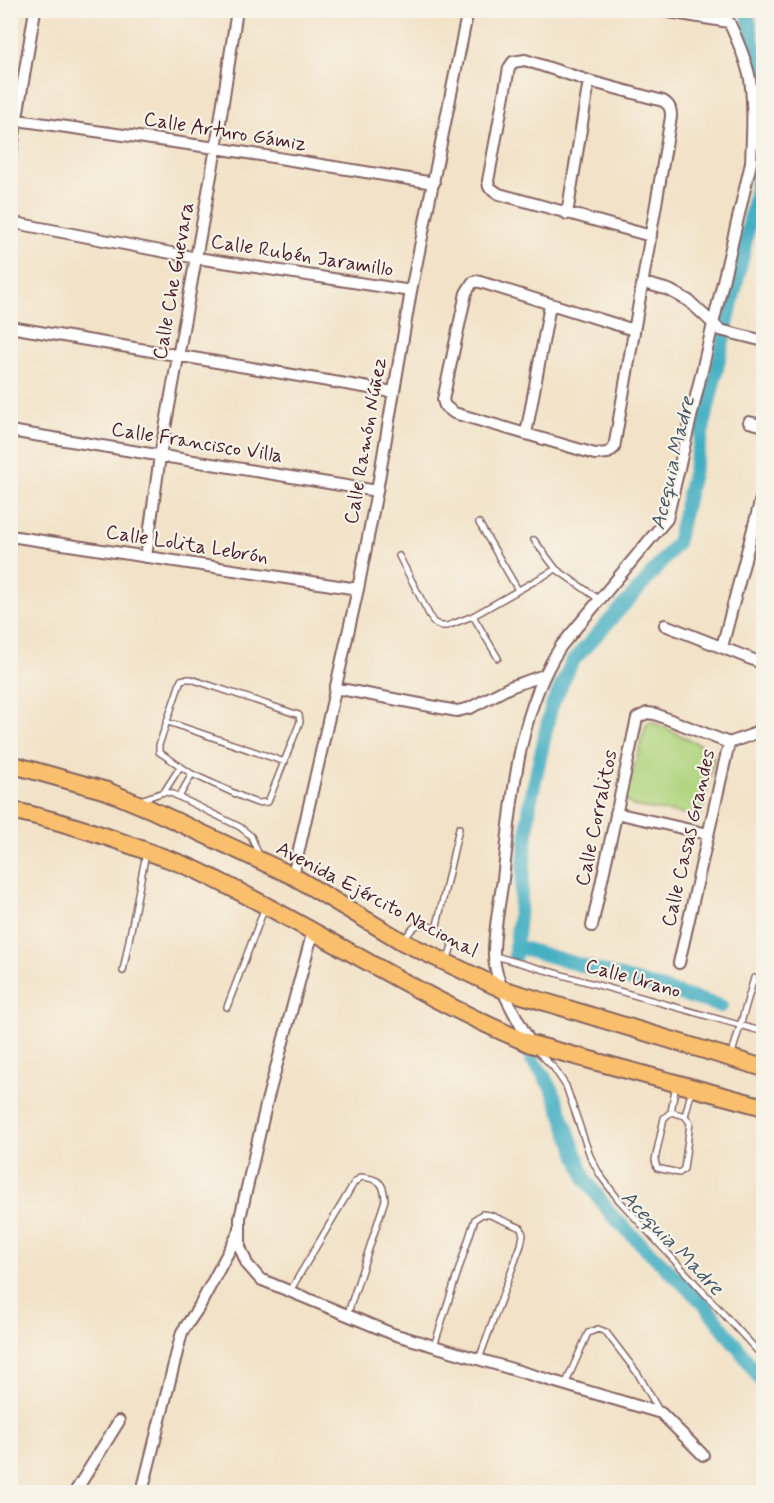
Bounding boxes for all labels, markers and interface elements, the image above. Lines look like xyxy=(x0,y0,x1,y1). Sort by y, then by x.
street label: Calle Arturo Gámiz xyxy=(142,106,309,158)
street label: Calle Che Guevara xyxy=(147,200,201,362)
street label: Calle Rubén Jaramillo xyxy=(209,228,395,284)
street label: Calle Ramón Núñez xyxy=(338,356,394,526)
water label: Acequia Madre xyxy=(644,393,702,533)
street label: Calle Francisco Villa xyxy=(109,416,285,470)
street label: Calle Lolita Lebrón xyxy=(104,519,270,571)
street label: Calle Casas Grandes xyxy=(655,746,723,930)
street label: Calle Corralitos xyxy=(569,747,625,889)
street label: Avenida Ejército Nacional xyxy=(271,835,483,965)
street label: Calle Urano xyxy=(582,952,684,1006)
water label: Acequia Madre xyxy=(615,1184,730,1302)

